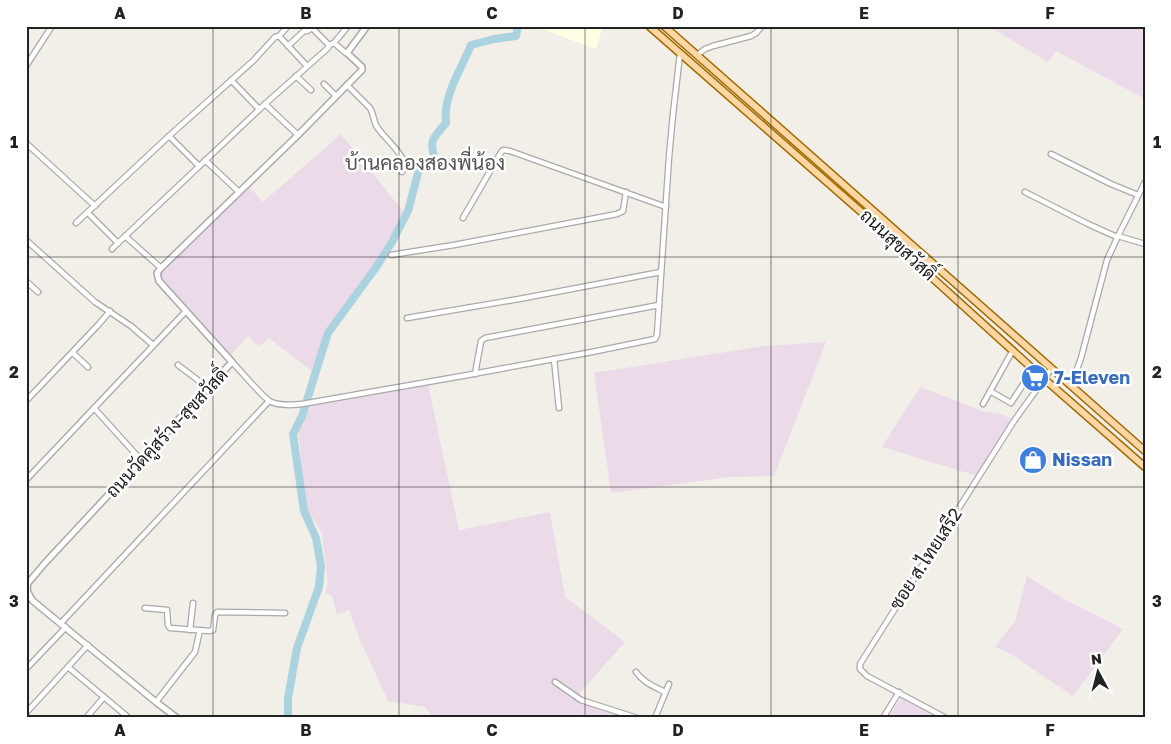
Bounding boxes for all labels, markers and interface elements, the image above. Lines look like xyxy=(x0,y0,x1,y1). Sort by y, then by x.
text: A xyxy=(114,3,126,23)
text: B xyxy=(300,3,312,23)
text: C xyxy=(486,3,498,23)
text: D xyxy=(672,3,684,23)
text: E xyxy=(859,3,869,23)
text: F xyxy=(1045,3,1055,23)
text: 1 xyxy=(10,132,18,152)
text: 1 xyxy=(1153,132,1161,152)
district label: บ้านคลองสองพี่น้อง xyxy=(345,146,505,174)
street label: ถนนสุขสวัสดิ์ xyxy=(855,201,944,286)
street label: ถนนวัดคู่สร้าง-สุขสวัสดิ์ xyxy=(98,360,234,504)
text: 2 xyxy=(9,362,19,382)
text: 2 xyxy=(1152,362,1162,382)
supermarket icon: 7-Eleven xyxy=(1020,363,1050,393)
place label: 7-Eleven xyxy=(1054,366,1130,388)
shop icon: Nissan xyxy=(1018,445,1048,475)
place label: Nissan xyxy=(1052,448,1112,470)
street label: ซอย ส.ไทยเสรี2 xyxy=(883,503,966,613)
text: 3 xyxy=(9,591,19,611)
text: 3 xyxy=(1152,591,1162,611)
north arrow xyxy=(1074,646,1124,696)
text: N xyxy=(1090,650,1103,668)
text: A xyxy=(114,720,126,740)
text: B xyxy=(300,720,312,740)
text: C xyxy=(486,720,498,740)
text: D xyxy=(672,720,684,740)
text: E xyxy=(859,720,869,740)
text: F xyxy=(1045,720,1055,740)

